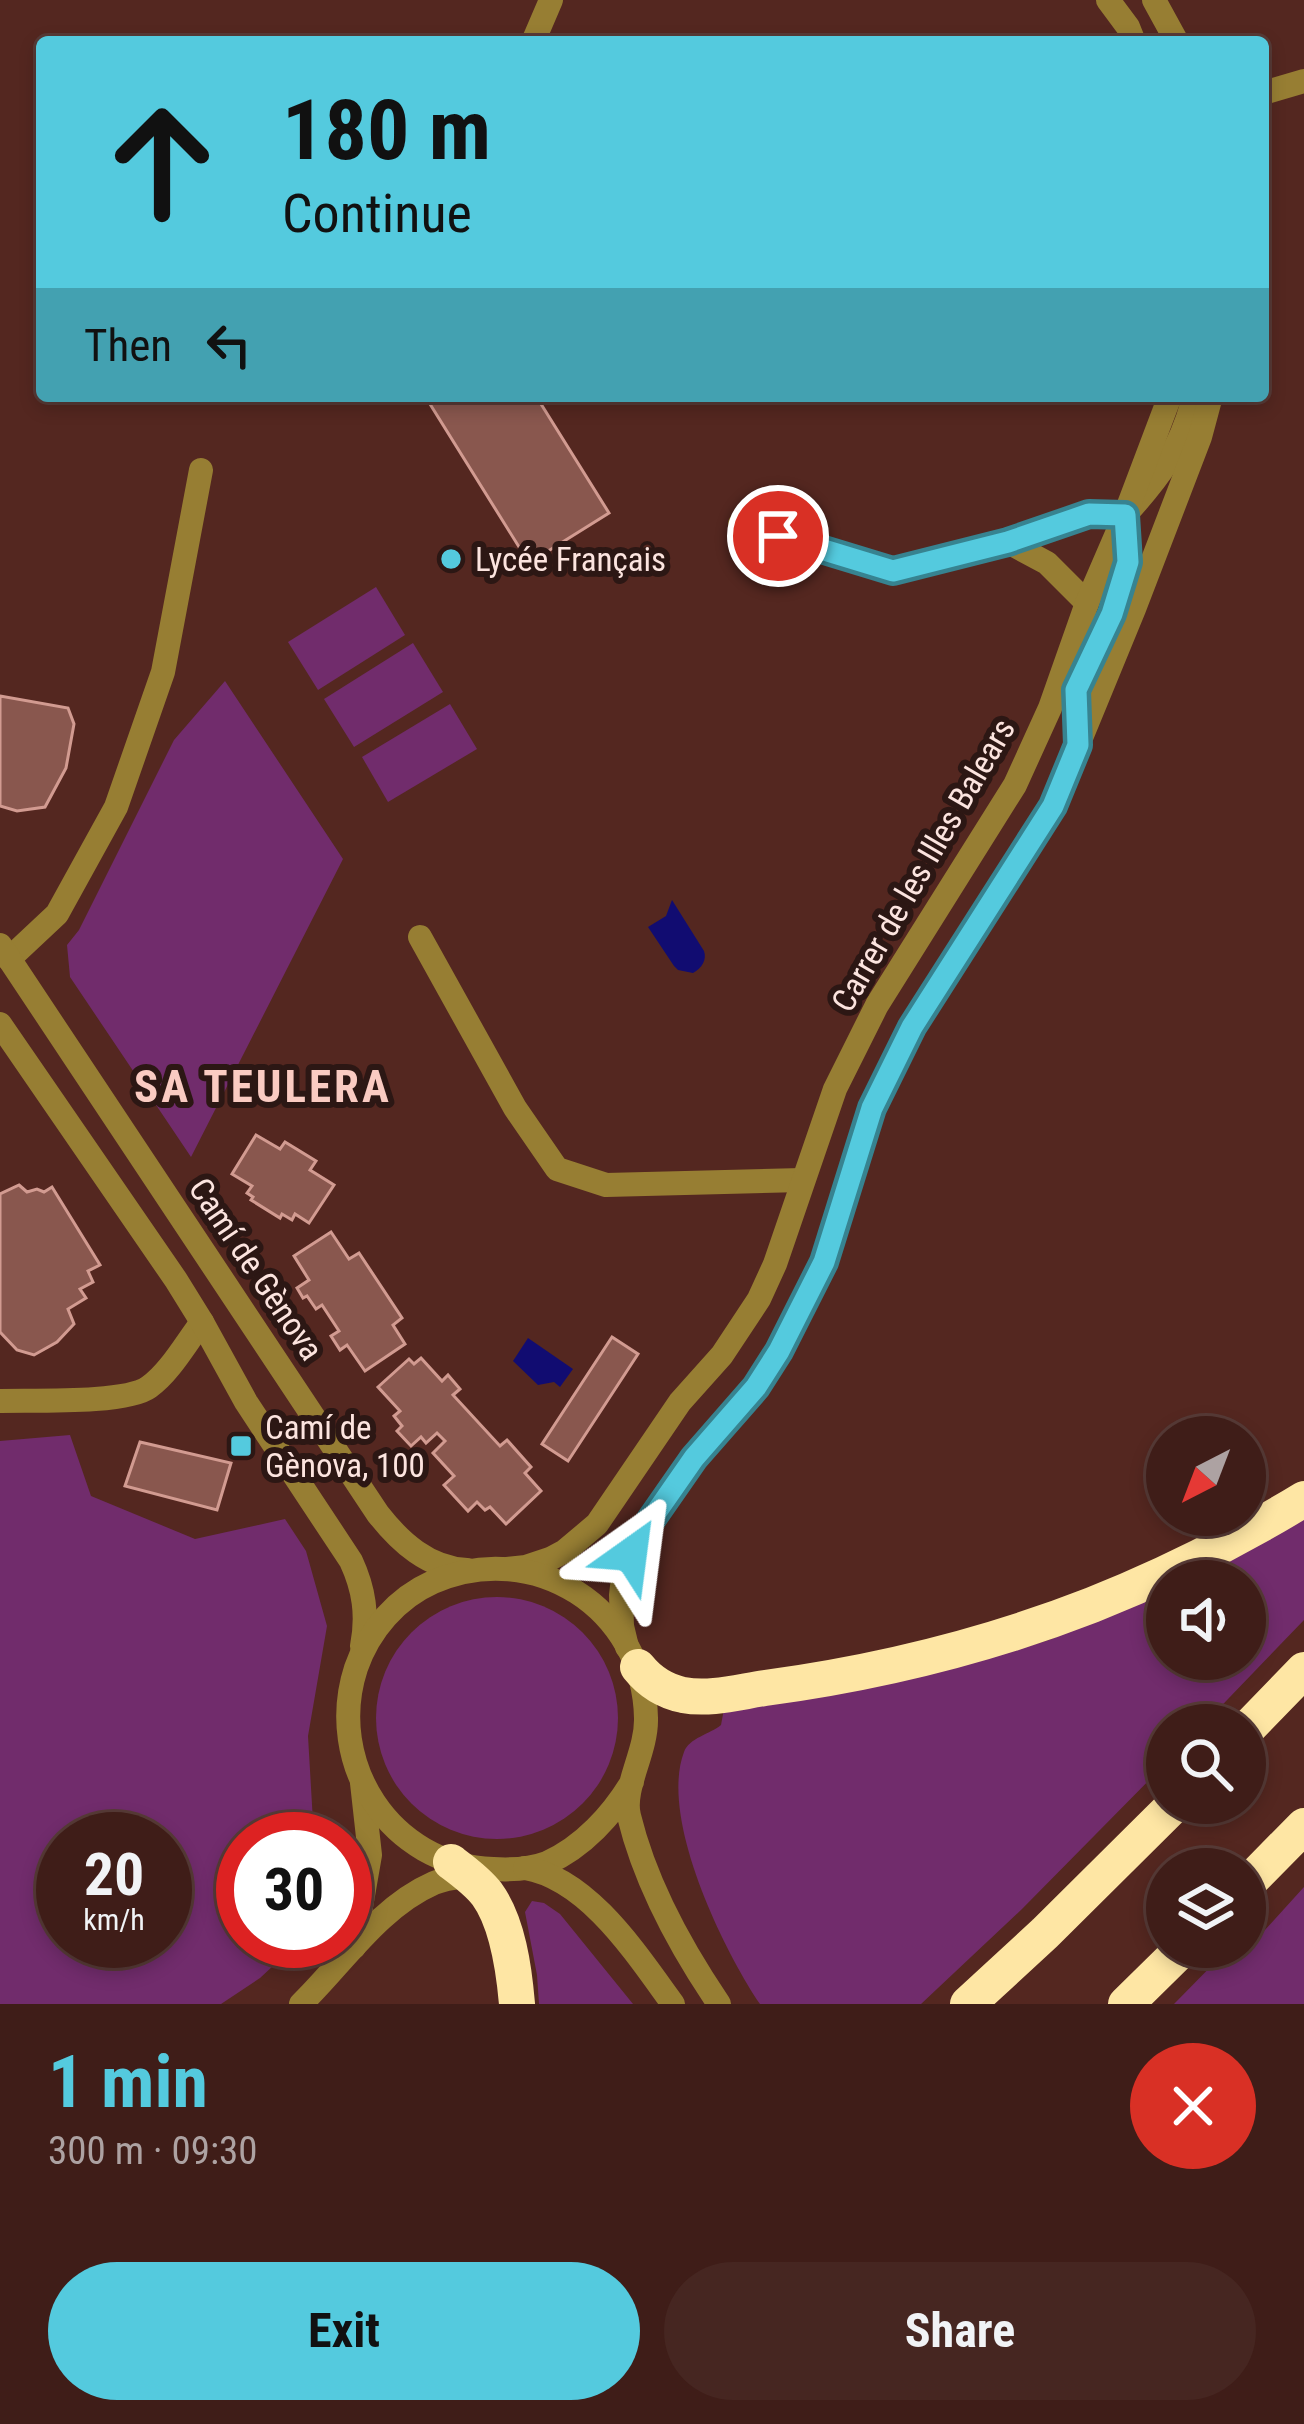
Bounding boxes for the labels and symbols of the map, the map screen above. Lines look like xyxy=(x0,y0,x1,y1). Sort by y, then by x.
pin xyxy=(727,485,829,587)
place label: Lycée Français xyxy=(475,540,666,579)
marker: Lycée Français xyxy=(438,546,464,572)
street label: Carrer de les Illes Balears xyxy=(823,712,1023,1018)
district label: SA TEULERA xyxy=(134,1060,392,1113)
street label: Camí de Gènova xyxy=(181,1171,331,1367)
place label: Camí de Gènova, 100 xyxy=(265,1408,425,1485)
north arrow xyxy=(1146,1416,1266,1536)
marker: Camí de Gènova, 100 xyxy=(228,1433,254,1459)
position arrow xyxy=(568,1491,694,1617)
speed limit sign: 30 xyxy=(216,1812,372,1968)

